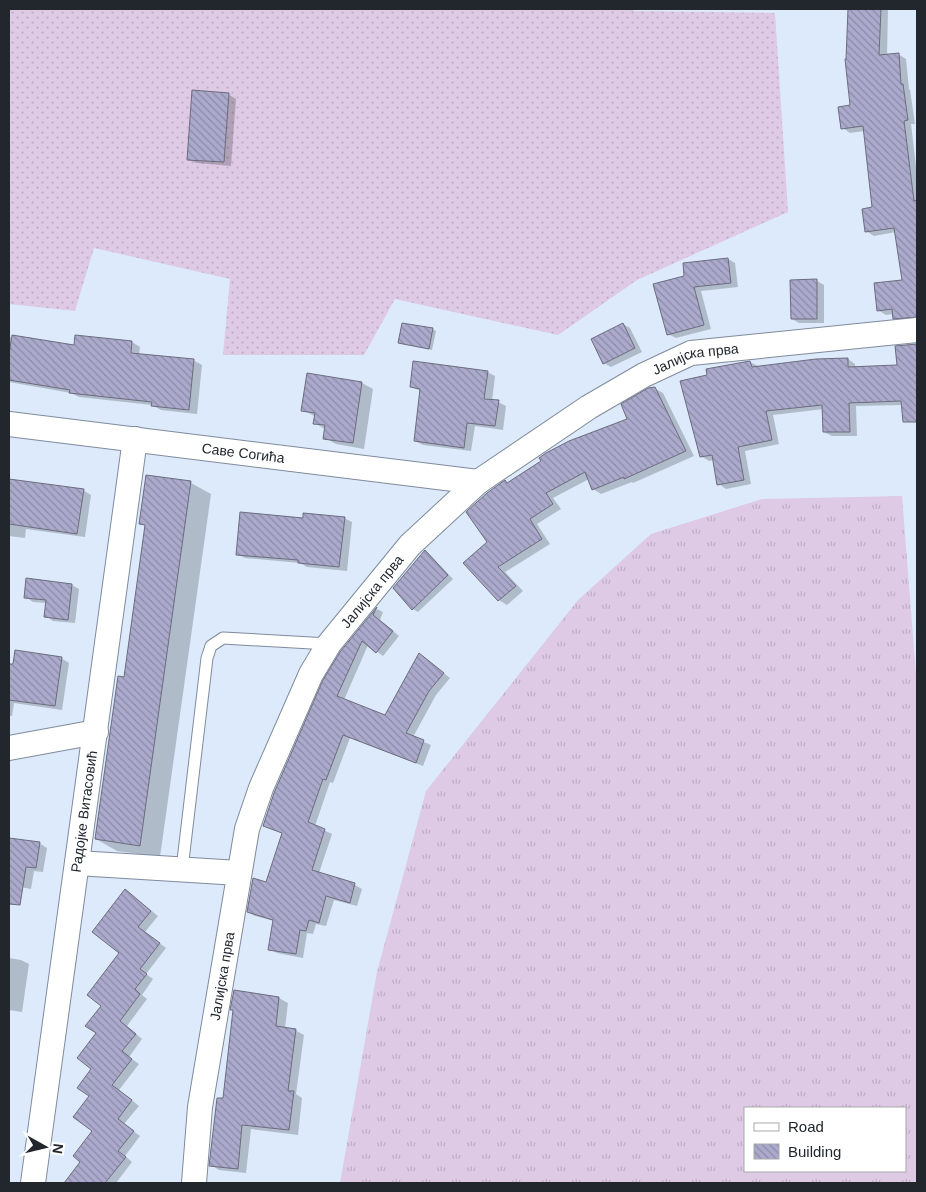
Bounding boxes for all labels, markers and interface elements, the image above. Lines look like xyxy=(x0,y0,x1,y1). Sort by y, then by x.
street label: Јалијска прва xyxy=(650,340,739,378)
street label: Саве Согића xyxy=(201,440,286,466)
street label: Јалијска прва xyxy=(338,551,407,631)
street label: Радојке Витасовић xyxy=(68,749,100,873)
street label: Јалијска прва xyxy=(207,930,238,1022)
legend xyxy=(744,1107,906,1172)
text: Road xyxy=(788,1118,824,1135)
north arrow xyxy=(20,1122,70,1172)
text: N xyxy=(49,1143,67,1155)
text: Building xyxy=(788,1143,841,1160)

